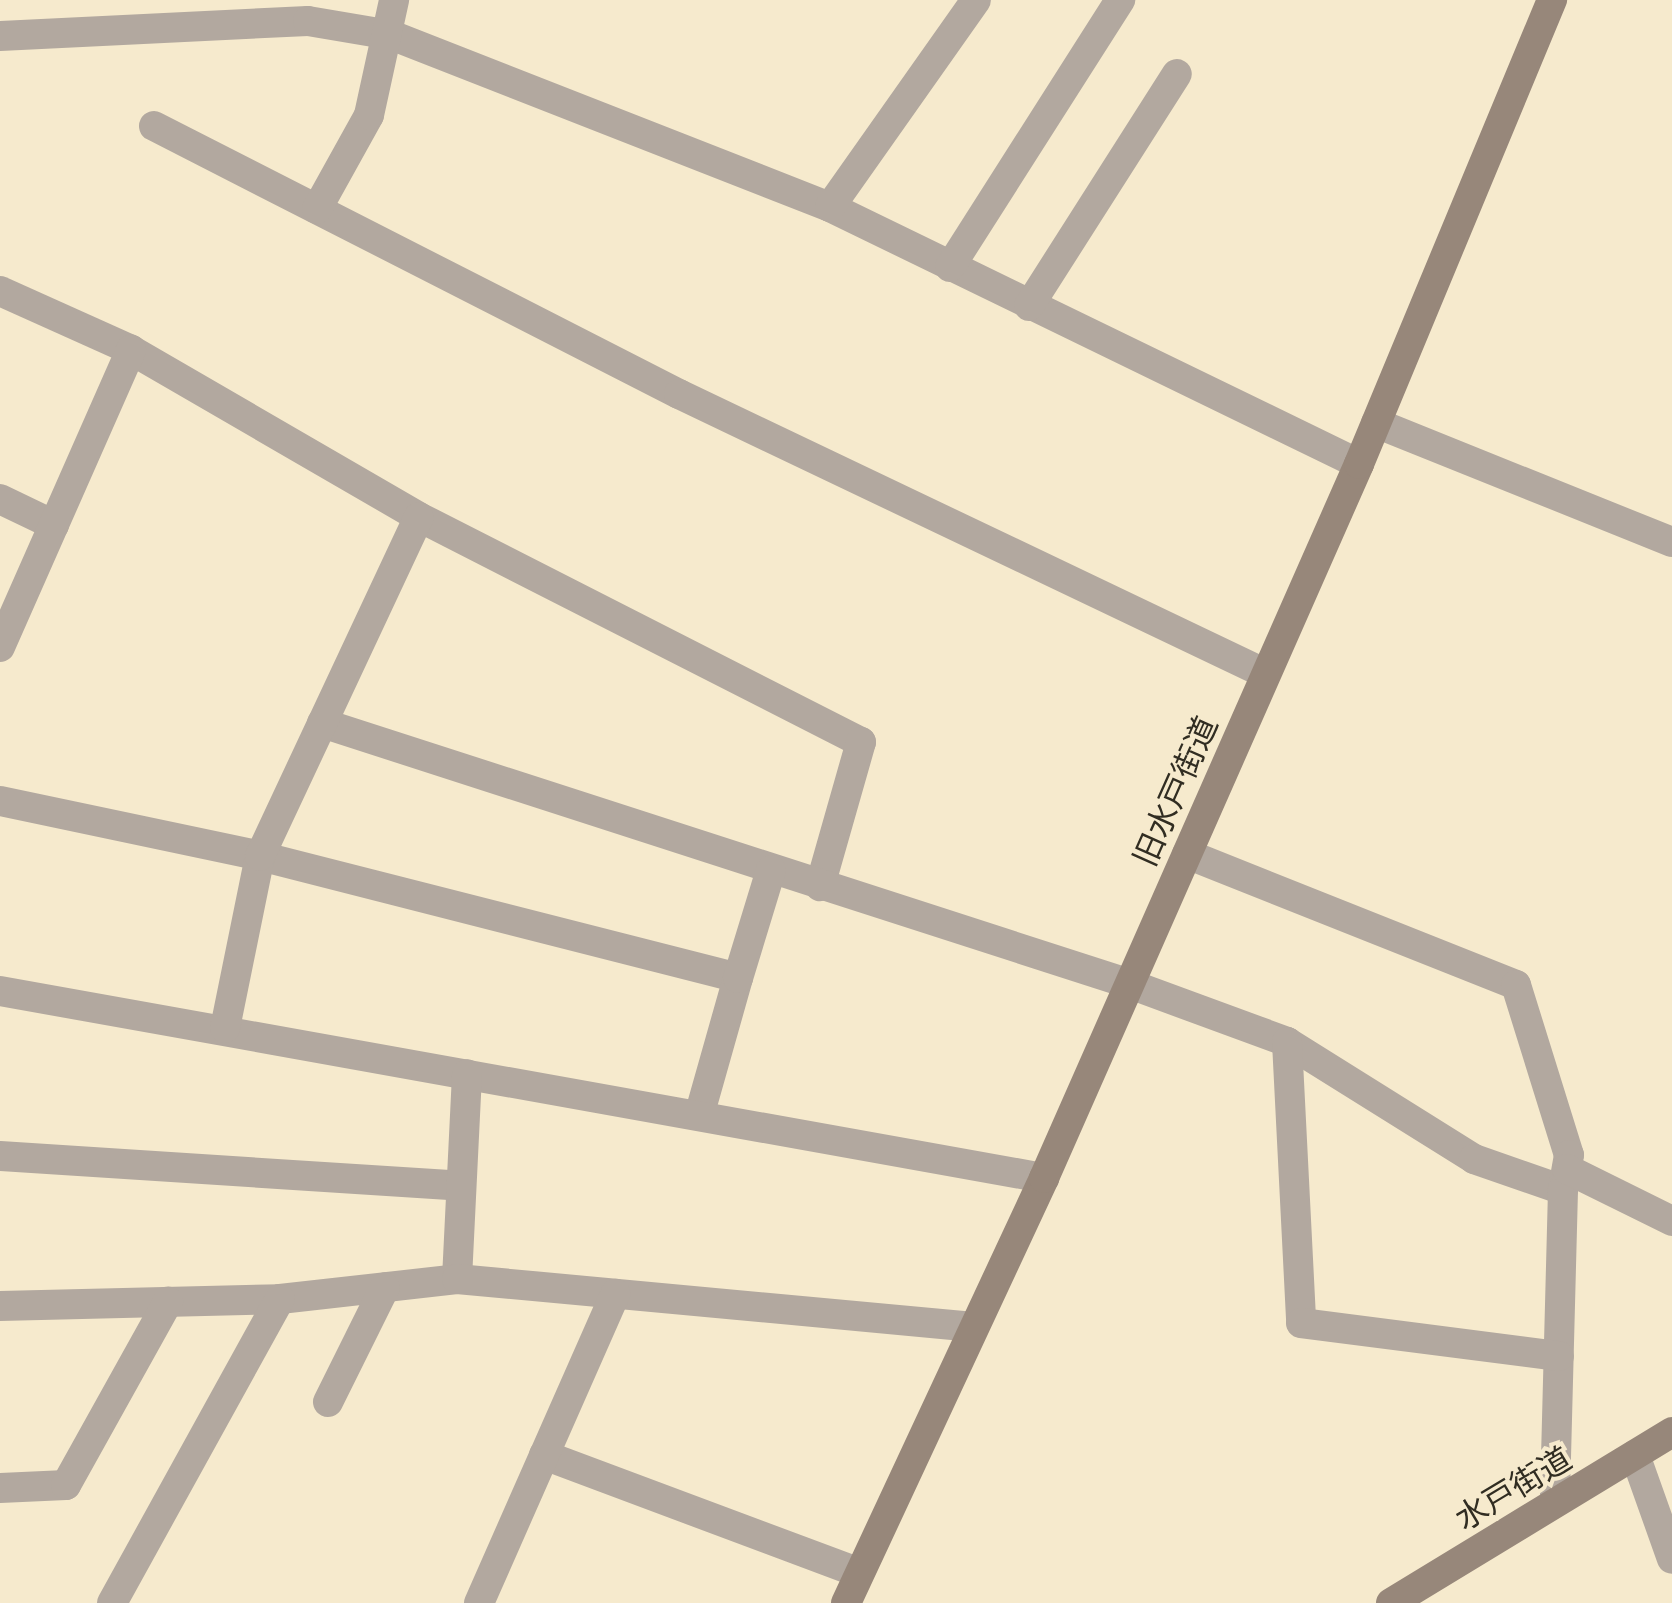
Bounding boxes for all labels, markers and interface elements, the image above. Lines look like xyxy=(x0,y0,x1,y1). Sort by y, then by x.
street label: 旧水戸街道 xyxy=(1125,710,1225,872)
street label: 水戸街道 xyxy=(1448,1439,1578,1537)

